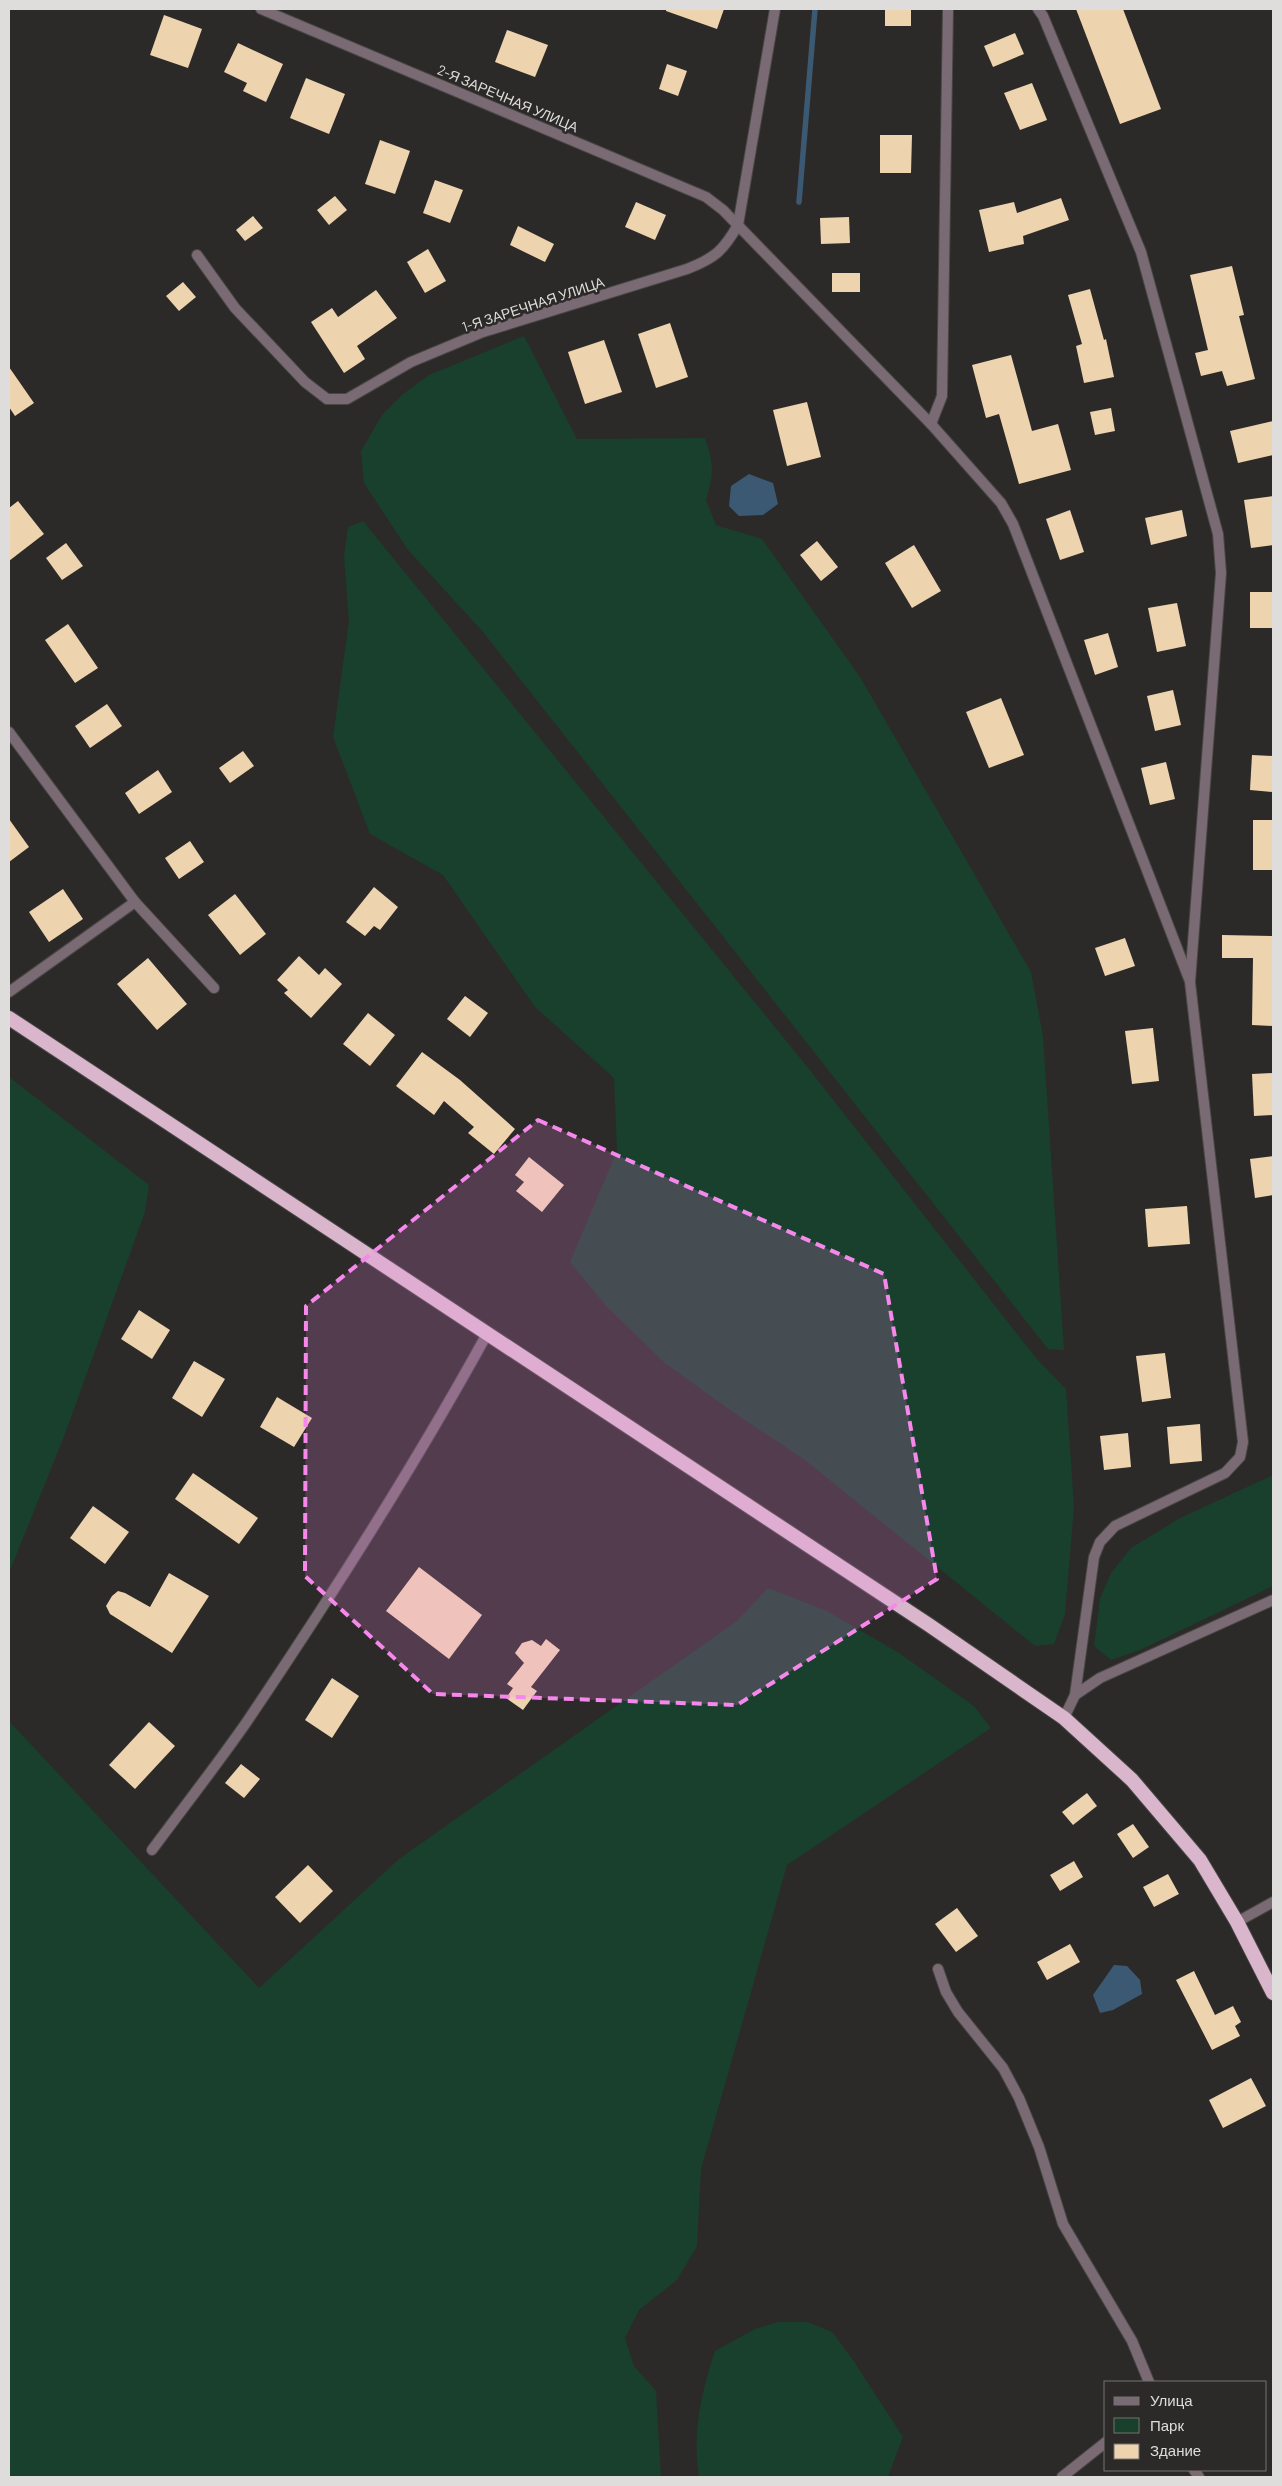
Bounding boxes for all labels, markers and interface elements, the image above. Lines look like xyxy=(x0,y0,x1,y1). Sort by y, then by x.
street label: 2-Я ЗАРЕЧНАЯ УЛИЦА xyxy=(435,61,582,136)
street label: 1-Я ЗАРЕЧНАЯ УЛИЦА xyxy=(460,273,607,335)
legend xyxy=(1104,2381,1267,2471)
text: Улица xyxy=(1150,2391,1193,2409)
text: Парк xyxy=(1150,2416,1184,2434)
text: Здание xyxy=(1150,2441,1201,2459)

